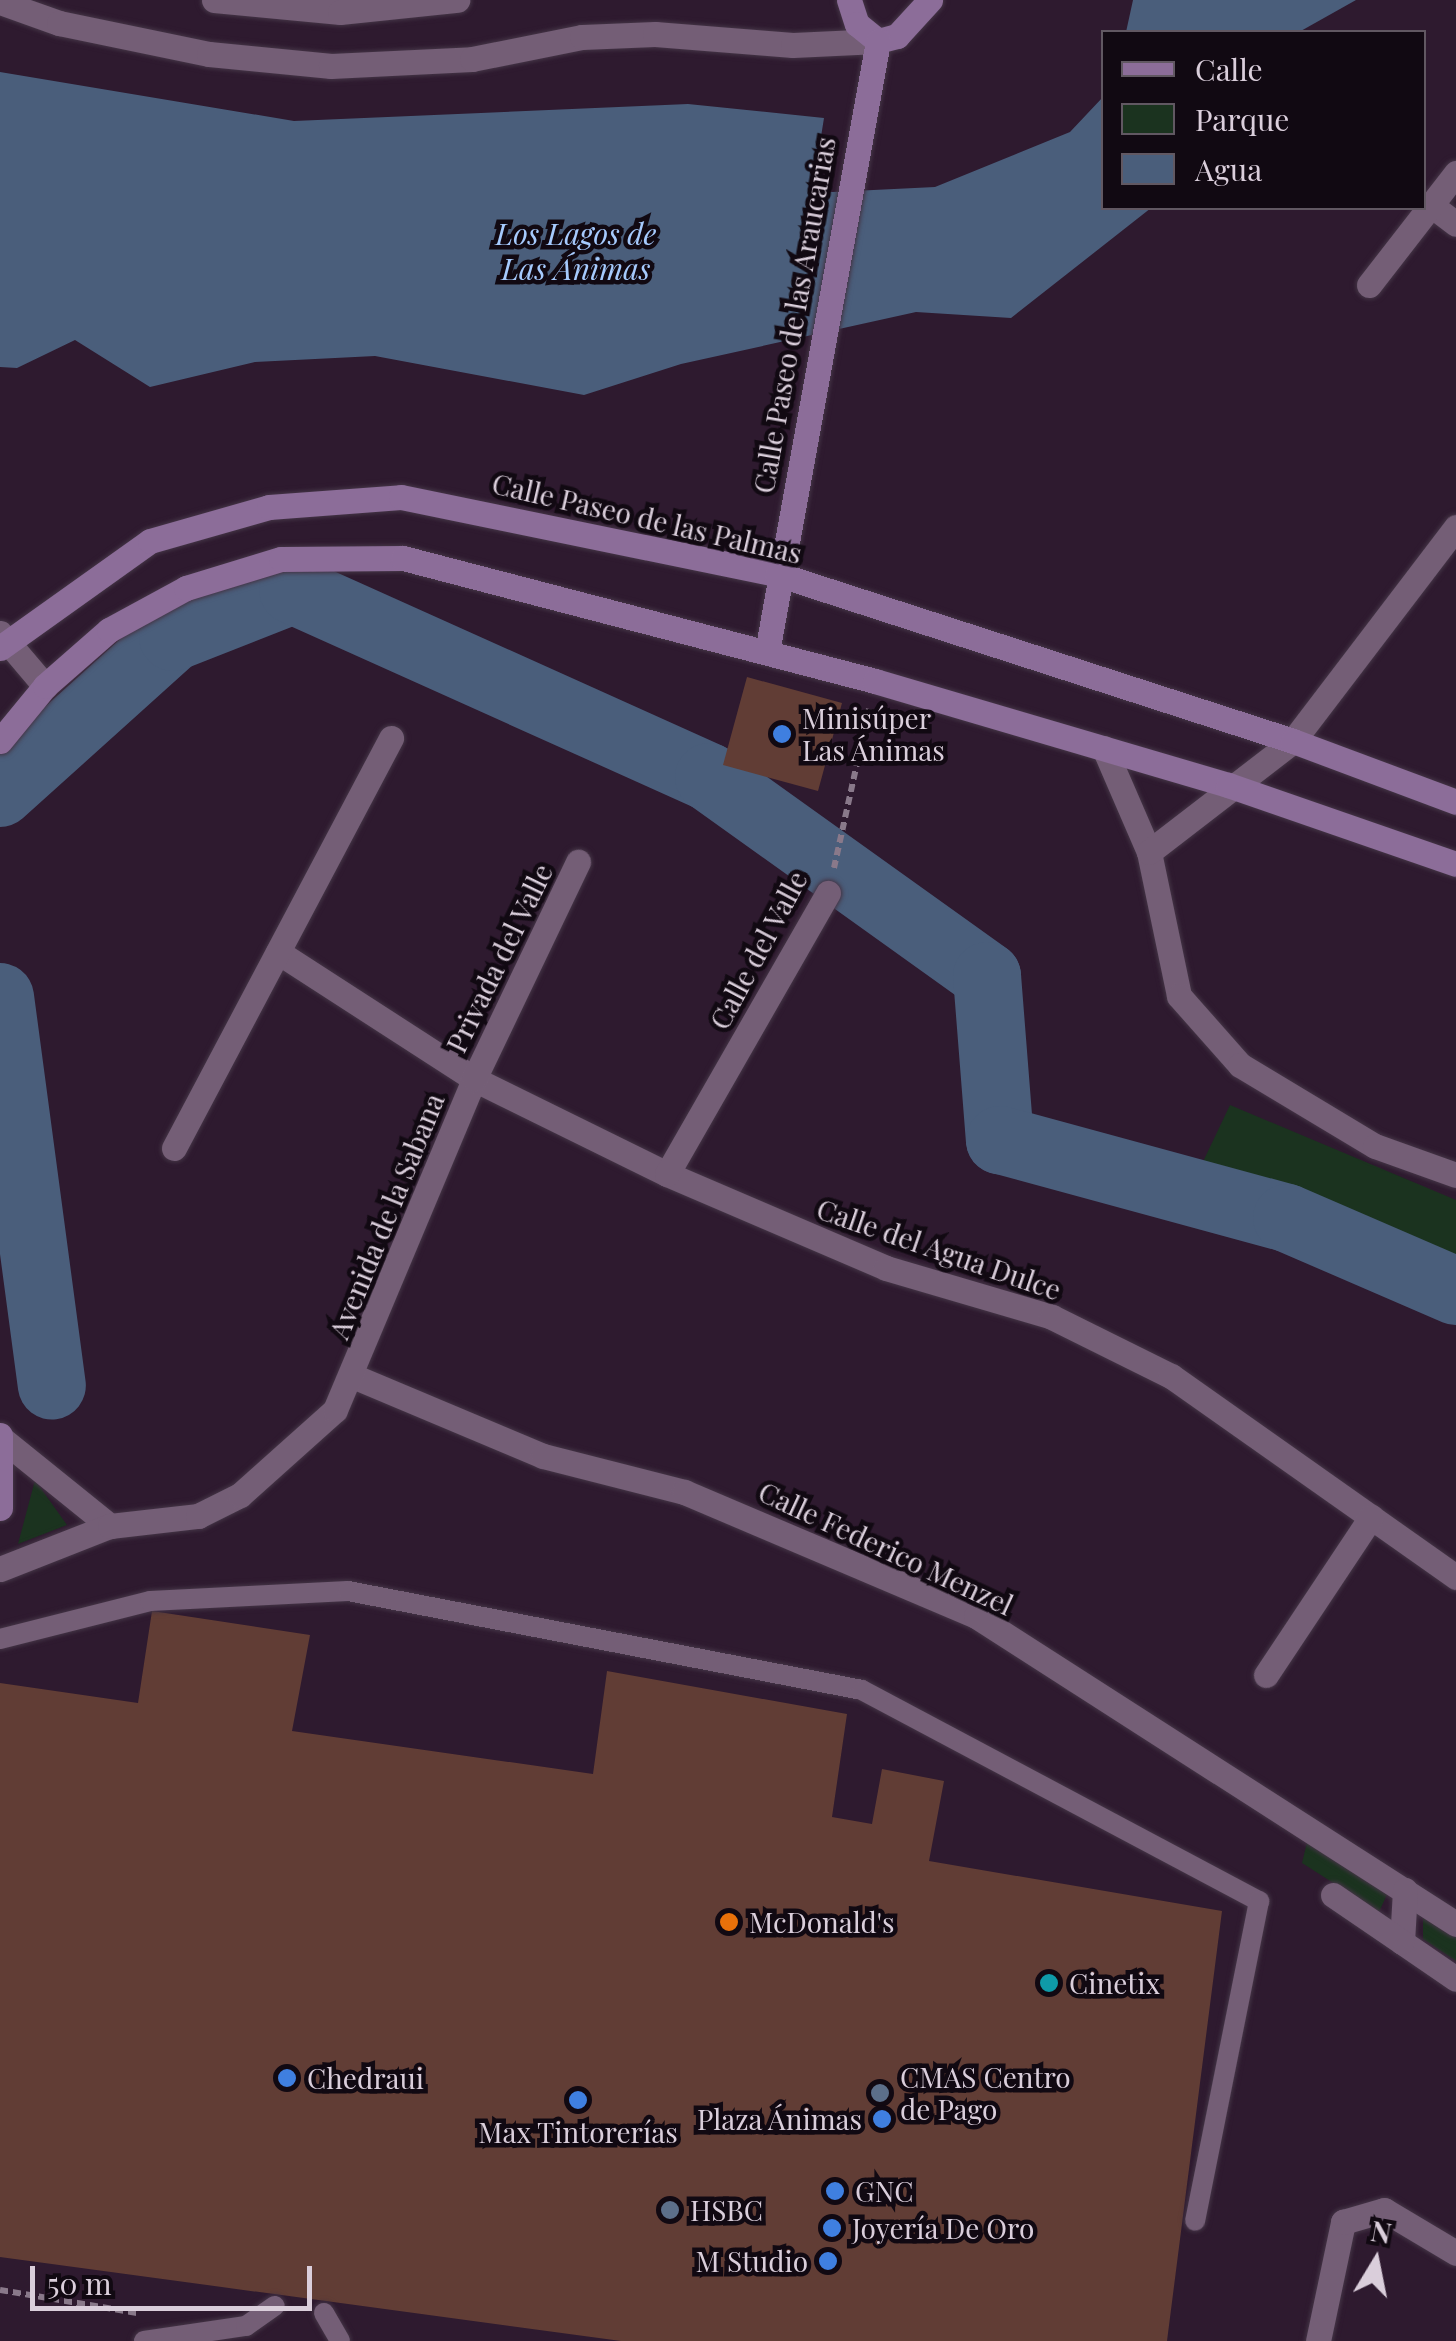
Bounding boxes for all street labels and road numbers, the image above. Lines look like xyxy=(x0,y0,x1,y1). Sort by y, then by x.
street label: Calle Paseo de las Araucarias xyxy=(746,133,842,497)
street label: Calle Paseo de las Palmas xyxy=(489,466,805,570)
street label: Privada del Valle xyxy=(439,858,559,1058)
street label: Calle del Valle xyxy=(702,865,814,1035)
street label: Avenida de la Sabana xyxy=(321,1088,451,1344)
street label: Calle del Agua Dulce xyxy=(812,1191,1066,1307)
street label: Calle Federico Menzel xyxy=(753,1474,1019,1622)

